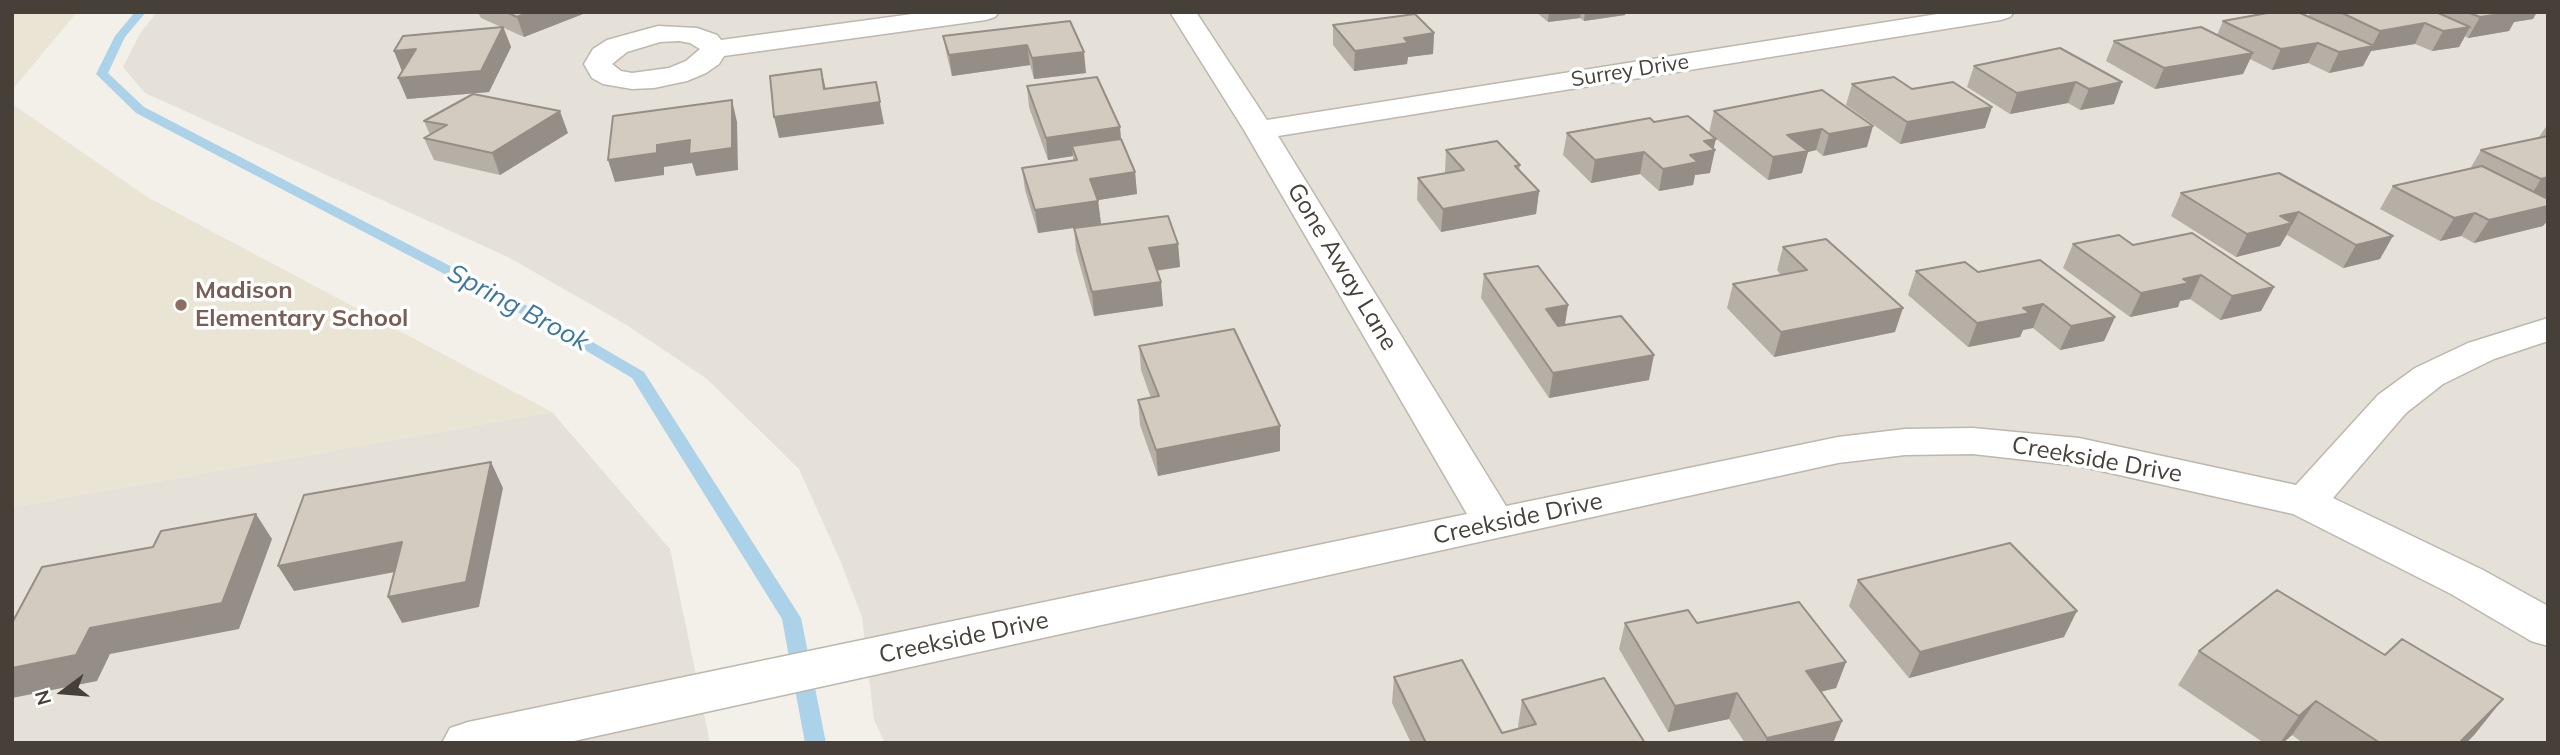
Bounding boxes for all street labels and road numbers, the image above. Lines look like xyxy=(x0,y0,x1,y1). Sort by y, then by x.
street label: Surrey Drive xyxy=(1569,49,1691,93)
street label: Gone Away Lane xyxy=(1281,178,1403,356)
street label: Creekside Drive xyxy=(2010,431,2184,489)
street label: Creekside Drive xyxy=(1431,487,1605,551)
street label: Creekside Drive xyxy=(877,606,1051,670)

